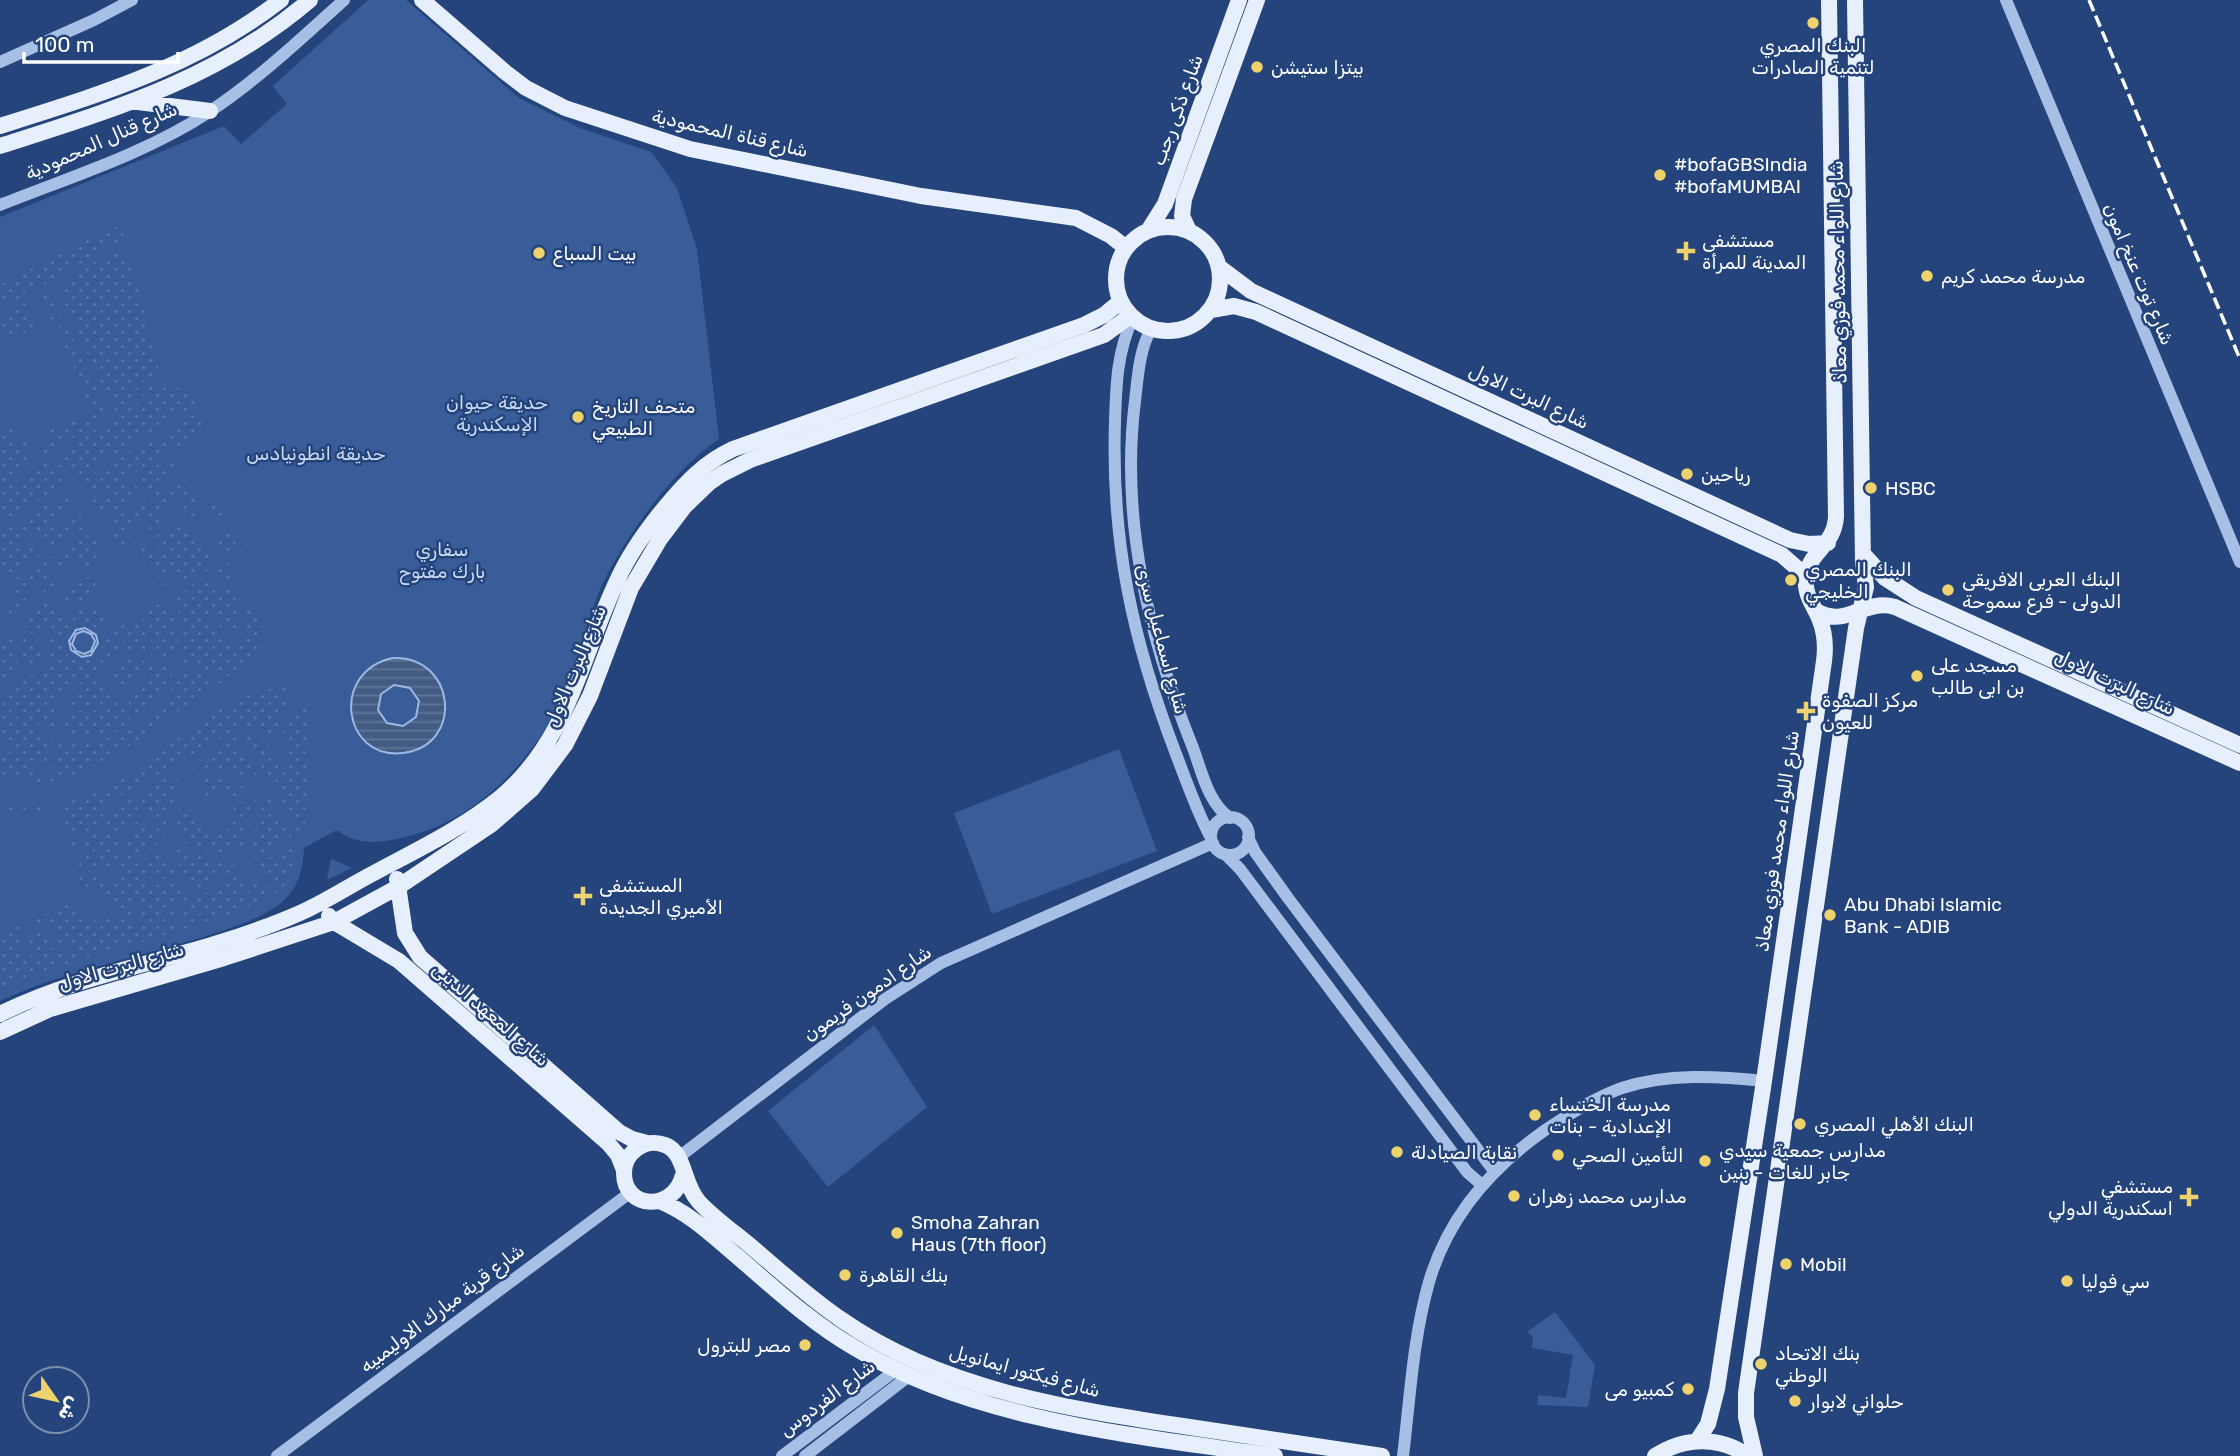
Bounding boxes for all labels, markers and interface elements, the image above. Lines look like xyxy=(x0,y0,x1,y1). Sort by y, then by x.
marker: البنك المصري لتنمية الصادرات xyxy=(1805,15,1821,31)
scale bar xyxy=(24,21,178,65)
text: 100 m xyxy=(35,32,94,57)
place label: البنك المصري لتنمية الصادرات xyxy=(1752,34,1874,79)
street label: شارع ذكى رجب xyxy=(1146,51,1210,169)
place label: بيتزا ستيشن xyxy=(1271,56,1364,79)
marker: بيتزا ستيشن xyxy=(1249,59,1265,75)
street label: شارع قنال المحمودية xyxy=(21,97,181,187)
street label: شارع قناة المحمودية xyxy=(649,104,810,164)
place label: #bofaGBSIndia #bofaMUMBAI xyxy=(1674,153,1808,198)
street label: شارع اللواء محمد فوزي معاذ xyxy=(1825,160,1853,384)
marker: #bofaGBSIndia #bofaMUMBAI xyxy=(1652,167,1668,183)
street label: شارع توت عنخ امون xyxy=(2097,199,2179,349)
place label: مستشفى المدينة للمرأة xyxy=(1702,229,1807,274)
marker: مستشفى المدينة للمرأة xyxy=(1676,241,1696,261)
place label: بيت السباع xyxy=(553,242,637,267)
marker: بيت السباع xyxy=(531,245,547,261)
place label: مدرسة محمد كريم xyxy=(1941,265,2085,289)
marker: مدرسة محمد كريم xyxy=(1919,268,1935,284)
street label: شارع البرت الاول xyxy=(1465,358,1593,436)
park label: حديقة حيوان الإسكندرية xyxy=(446,391,548,436)
place label: متحف التاريخ الطبيعي xyxy=(592,395,695,443)
marker: متحف التاريخ الطبيعي xyxy=(570,409,586,425)
park label: حديقة انطونيادس xyxy=(246,442,386,465)
place label: رياحين xyxy=(1701,463,1750,486)
marker: رياحين xyxy=(1679,466,1695,482)
place label: HSBC xyxy=(1885,477,1936,500)
marker: HSBC xyxy=(1863,480,1879,496)
park label: سفاري بارك مفتوح xyxy=(399,538,485,585)
place label: البنك المصري الخليجي xyxy=(1805,558,1912,606)
street label: شارع اسماعيل سرى xyxy=(1129,561,1193,717)
place label: البنك العربى الافريقى الدولى - فرع سموحة xyxy=(1962,568,2122,615)
marker: البنك المصري الخليجي xyxy=(1783,572,1799,588)
marker: البنك العربى الافريقى الدولى - فرع سموحة xyxy=(1940,582,1956,598)
street label: شارع البرت الاول xyxy=(539,602,613,731)
street label: شارع البرت الاول xyxy=(2051,644,2179,722)
place label: مسجد على بن ابى طالب xyxy=(1931,654,2025,699)
marker: مسجد على بن ابى طالب xyxy=(1909,668,1925,684)
place label: مركز الصفوة للعيون xyxy=(1822,689,1918,734)
marker: مركز الصفوة للعيون xyxy=(1796,701,1816,721)
street label: شارع اللواء محمد فوزي معاذ xyxy=(1750,729,1806,953)
place label: المستشفى الأميري الجديدة xyxy=(599,874,723,921)
marker: المستشفى الأميري الجديدة xyxy=(573,886,593,906)
place label: Abu Dhabi Islamic Bank - ADIB xyxy=(1844,893,2002,938)
marker: Abu Dhabi Islamic Bank - ADIB xyxy=(1822,907,1838,923)
street label: شارع البرت الاول xyxy=(56,937,187,997)
street label: شارع ادمون فريمون xyxy=(798,940,937,1047)
street label: شارع المعهد الدينى xyxy=(426,957,554,1073)
place label: مدرسة الخنساء الإعدادية - بنات xyxy=(1549,1093,1672,1138)
marker: مدرسة الخنساء الإعدادية - بنات xyxy=(1527,1107,1543,1123)
place label: البنك الأهلي المصري xyxy=(1814,1113,1974,1139)
marker: البنك الأهلي المصري xyxy=(1792,1116,1808,1132)
place label: مدارس جمعية سيدي جابر للغات - بنين xyxy=(1719,1139,1886,1184)
place label: نقابة الصيادلة xyxy=(1411,1141,1517,1164)
marker: نقابة الصيادلة xyxy=(1389,1144,1405,1160)
place label: التأمين الصحي xyxy=(1572,1144,1684,1170)
marker: التأمين الصحي xyxy=(1550,1147,1566,1163)
marker: مدارس جمعية سيدي جابر للغات - بنين xyxy=(1697,1153,1713,1169)
place label: مستشفي اسكندرية الدولي xyxy=(2048,1175,2173,1223)
place label: مدارس محمد زهران xyxy=(1528,1185,1686,1208)
marker: مستشفي اسكندرية الدولي xyxy=(2179,1187,2199,1207)
marker: مدارس محمد زهران xyxy=(1506,1188,1522,1204)
place label: Smoha Zahran Haus (7th floor) xyxy=(911,1211,1046,1256)
marker: Smoha Zahran Haus (7th floor) xyxy=(889,1225,905,1241)
street label: شارع قرية مبارك الاوليمبيه xyxy=(355,1239,530,1379)
place label: Mobil xyxy=(1800,1253,1847,1276)
marker: Mobil xyxy=(1778,1256,1794,1272)
place label: بنك القاهرة xyxy=(859,1264,948,1287)
marker: بنك القاهرة xyxy=(837,1267,853,1283)
place label: سي فوليا xyxy=(2081,1270,2150,1296)
marker: سي فوليا xyxy=(2059,1273,2075,1289)
place label: مصر للبترول xyxy=(697,1334,791,1357)
marker: مصر للبترول xyxy=(797,1337,813,1353)
street label: شارع فيكتور ايمانويل xyxy=(947,1340,1103,1404)
place label: بنك الاتحاد الوطني xyxy=(1775,1342,1860,1390)
street label: شارع الفردوس xyxy=(774,1354,881,1443)
marker: بنك الاتحاد الوطني xyxy=(1753,1356,1769,1372)
north arrow xyxy=(21,1365,91,1435)
place label: كمبيو مى xyxy=(1605,1378,1674,1401)
marker: كمبيو مى xyxy=(1680,1381,1696,1397)
place label: حلواني لابوار xyxy=(1808,1390,1904,1416)
text: ش xyxy=(53,1393,86,1426)
marker: حلواني لابوار xyxy=(1787,1393,1803,1409)

